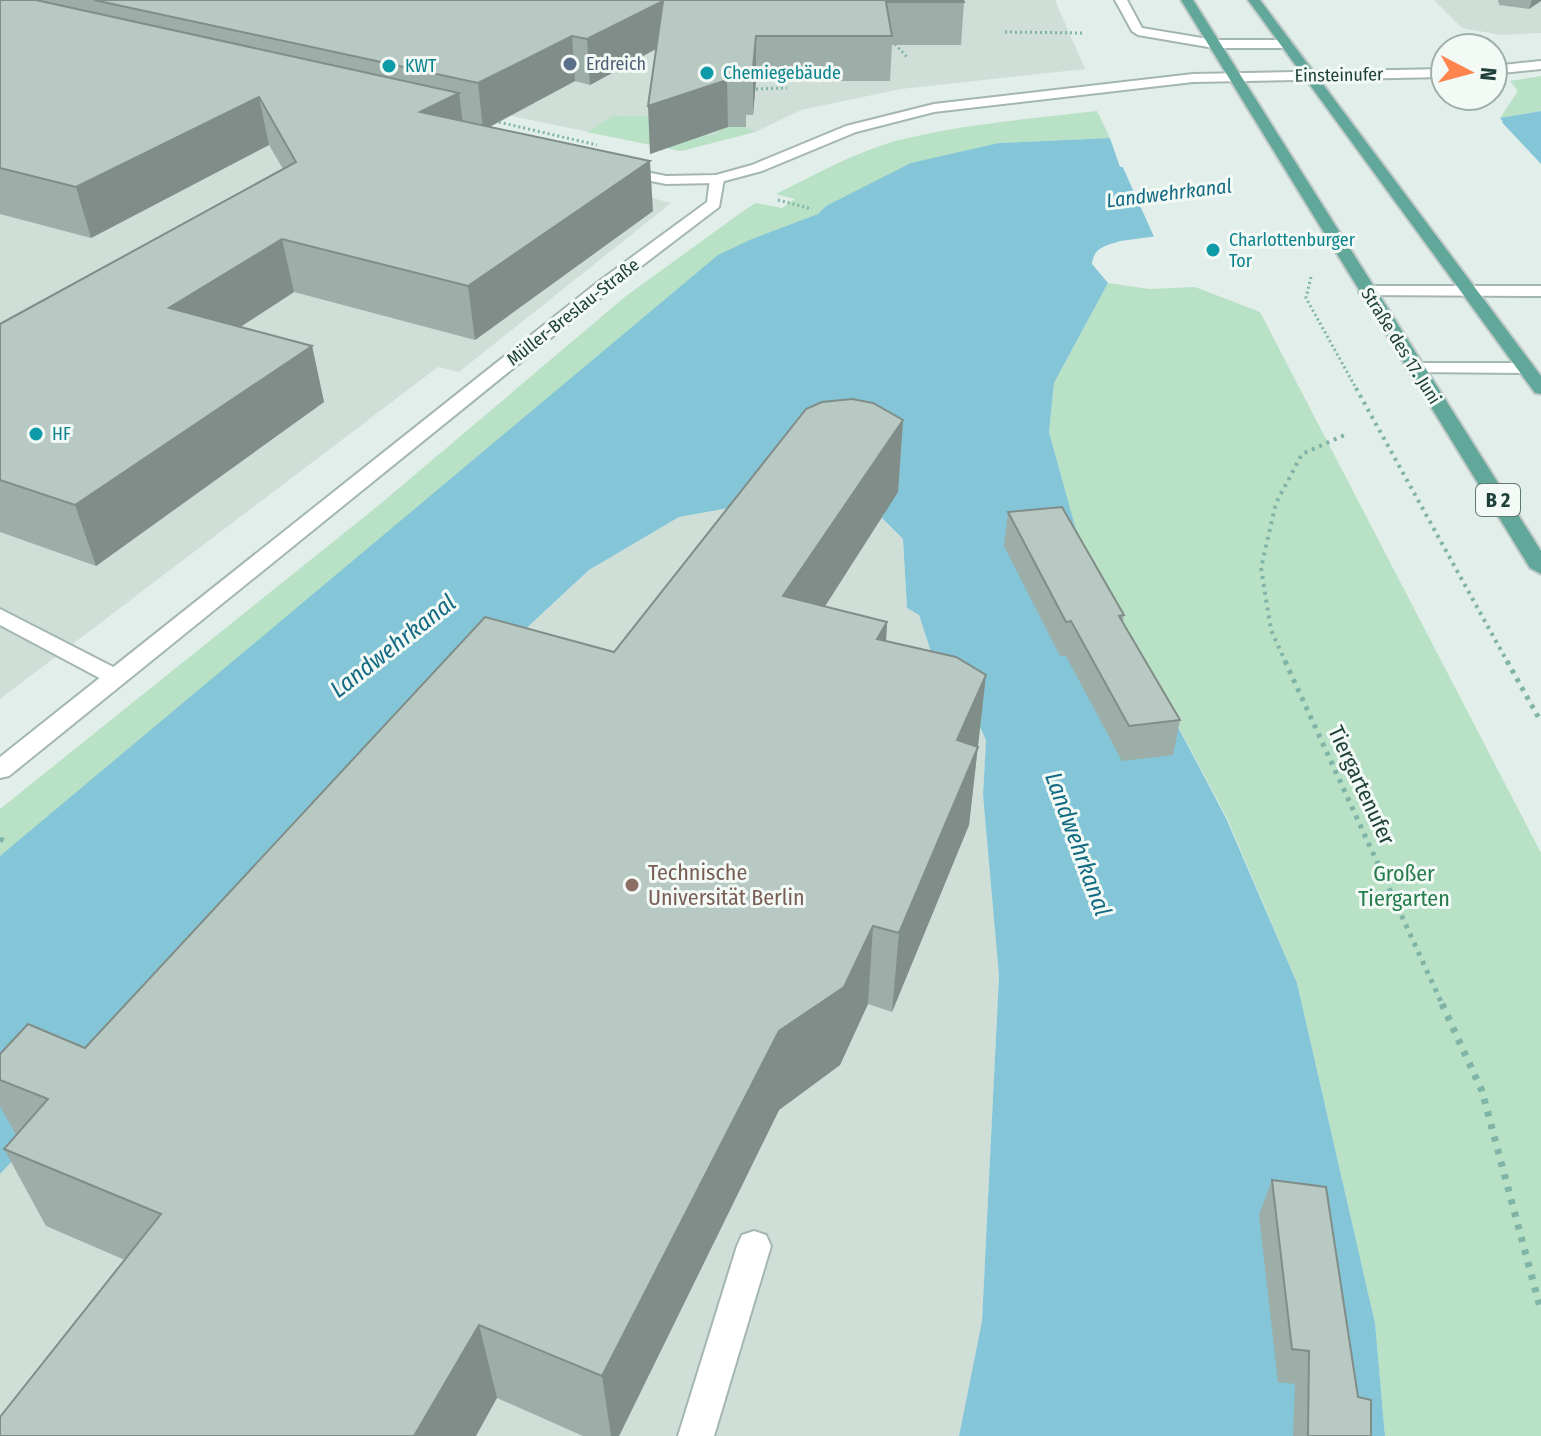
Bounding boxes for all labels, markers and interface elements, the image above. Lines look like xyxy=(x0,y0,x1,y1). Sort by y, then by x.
north arrow xyxy=(1429,32,1509,112)
place label: Erdreich xyxy=(586,53,646,75)
place label: KWT xyxy=(405,55,437,77)
marker: Erdreich xyxy=(561,55,579,73)
marker: KWT xyxy=(380,57,398,75)
place label: Chemiegebäude xyxy=(723,62,841,84)
street label: Einsteinufer xyxy=(1295,63,1384,87)
marker: Chemiegebäude xyxy=(698,64,716,82)
text: N xyxy=(1474,66,1503,82)
water label: Landwehrkanal xyxy=(1105,173,1233,213)
place label: Charlottenburger Tor xyxy=(1229,229,1356,272)
marker: Charlottenburger Tor xyxy=(1204,241,1222,259)
street label: Müller-Breslau-Straße xyxy=(502,253,644,370)
street label: Straße des 17. Juni xyxy=(1356,284,1446,408)
place label: HF xyxy=(52,423,71,445)
marker: HF xyxy=(27,425,45,443)
road number: B 2 xyxy=(1476,484,1520,516)
water label: Landwehrkanal xyxy=(325,588,461,704)
street label: Tiergartenufer xyxy=(1322,721,1401,849)
water label: Landwehrkanal xyxy=(1039,768,1117,920)
place label: Technische Universität Berlin xyxy=(648,859,805,911)
park label: Großer Tiergarten xyxy=(1358,860,1450,912)
marker: Technische Universität Berlin xyxy=(623,876,641,894)

